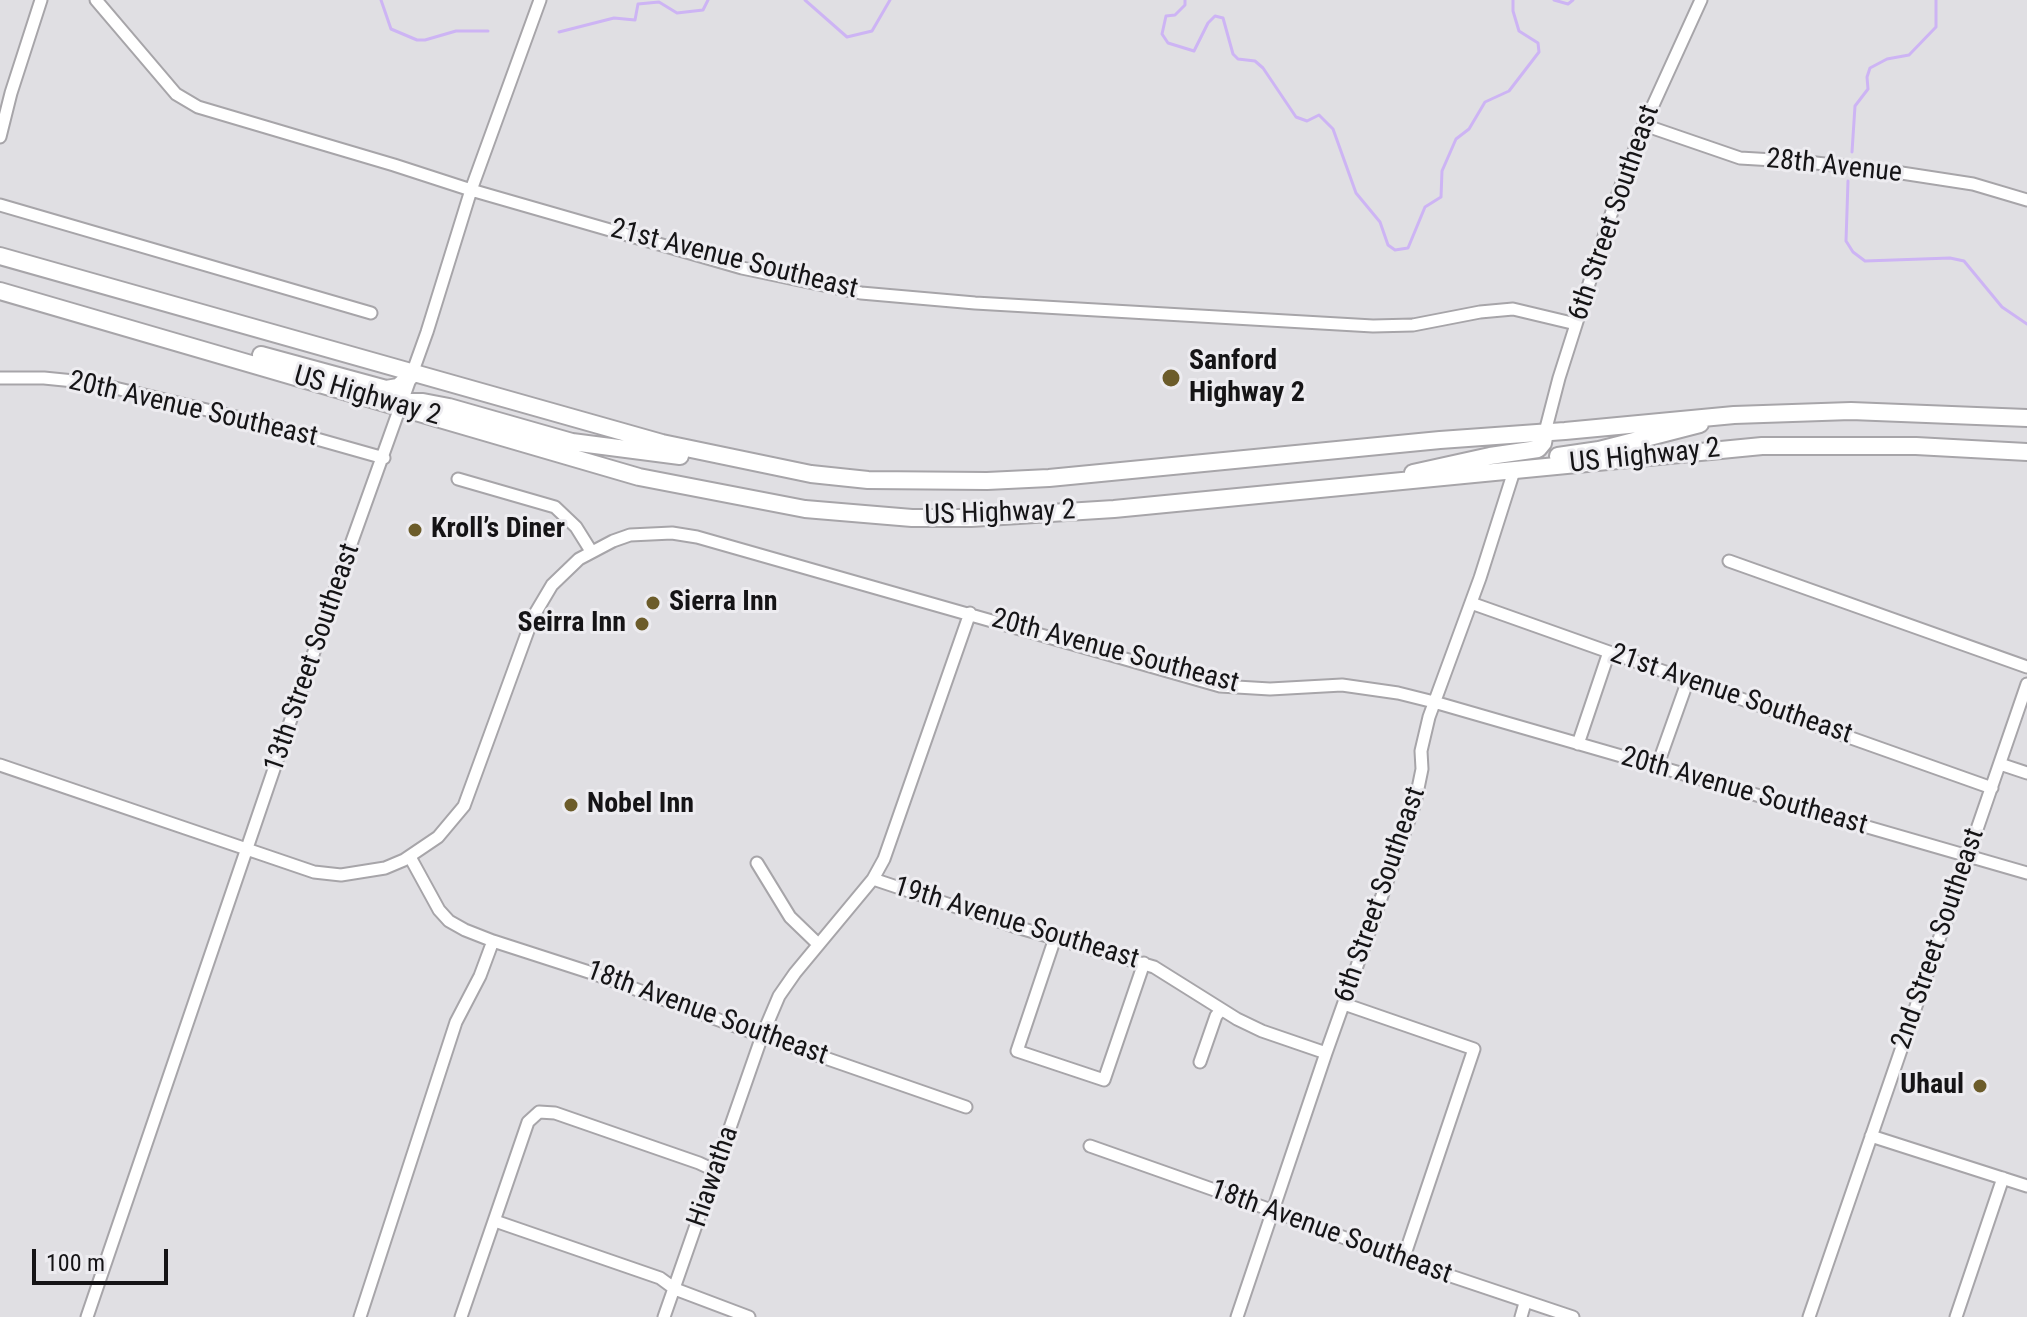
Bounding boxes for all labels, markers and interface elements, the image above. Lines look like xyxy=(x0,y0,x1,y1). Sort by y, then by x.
street label: 6th Street Southeast xyxy=(1562,101,1668,325)
street label: 28th Avenue xyxy=(1764,143,1904,191)
street label: 21st Avenue Southeast xyxy=(607,213,861,307)
place label: Sanford Highway 2 xyxy=(1189,345,1305,411)
street label: US Highway 2 xyxy=(290,360,444,434)
street label: 20th Avenue Southeast xyxy=(65,365,321,455)
marker: Sanford Highway 2 xyxy=(1160,367,1182,389)
street label: US Highway 2 xyxy=(1568,432,1722,482)
street label: US Highway 2 xyxy=(924,495,1076,533)
place label: Kroll’s Diner xyxy=(431,513,565,547)
marker: Kroll’s Diner xyxy=(406,521,424,539)
street label: 13th Street Southeast xyxy=(258,539,368,777)
place label: Sierra Inn xyxy=(669,586,777,620)
marker: Sierra Inn xyxy=(644,594,662,612)
street label: 20th Avenue Southeast xyxy=(988,603,1242,701)
place label: Seirra Inn xyxy=(518,607,626,641)
marker: Seirra Inn xyxy=(633,615,651,633)
street label: 21st Avenue Southeast xyxy=(1606,638,1856,752)
street label: 20th Avenue Southeast xyxy=(1617,741,1871,843)
street label: 6th Street Southeast xyxy=(1328,783,1434,1007)
place label: Nobel Inn xyxy=(587,788,694,822)
marker: Nobel Inn xyxy=(562,796,580,814)
street label: 2nd Street Southeast xyxy=(1885,824,1993,1054)
street label: 19th Avenue Southeast xyxy=(889,871,1143,977)
street label: 18th Avenue Southeast xyxy=(582,955,832,1073)
place label: Uhaul xyxy=(1900,1069,1964,1103)
marker: Uhaul xyxy=(1971,1077,1989,1095)
street label: Hiawatha xyxy=(681,1122,747,1232)
street label: 18th Avenue Southeast xyxy=(1206,1174,1456,1292)
scale bar xyxy=(36,1233,172,1283)
text: 100 m xyxy=(46,1249,105,1277)

